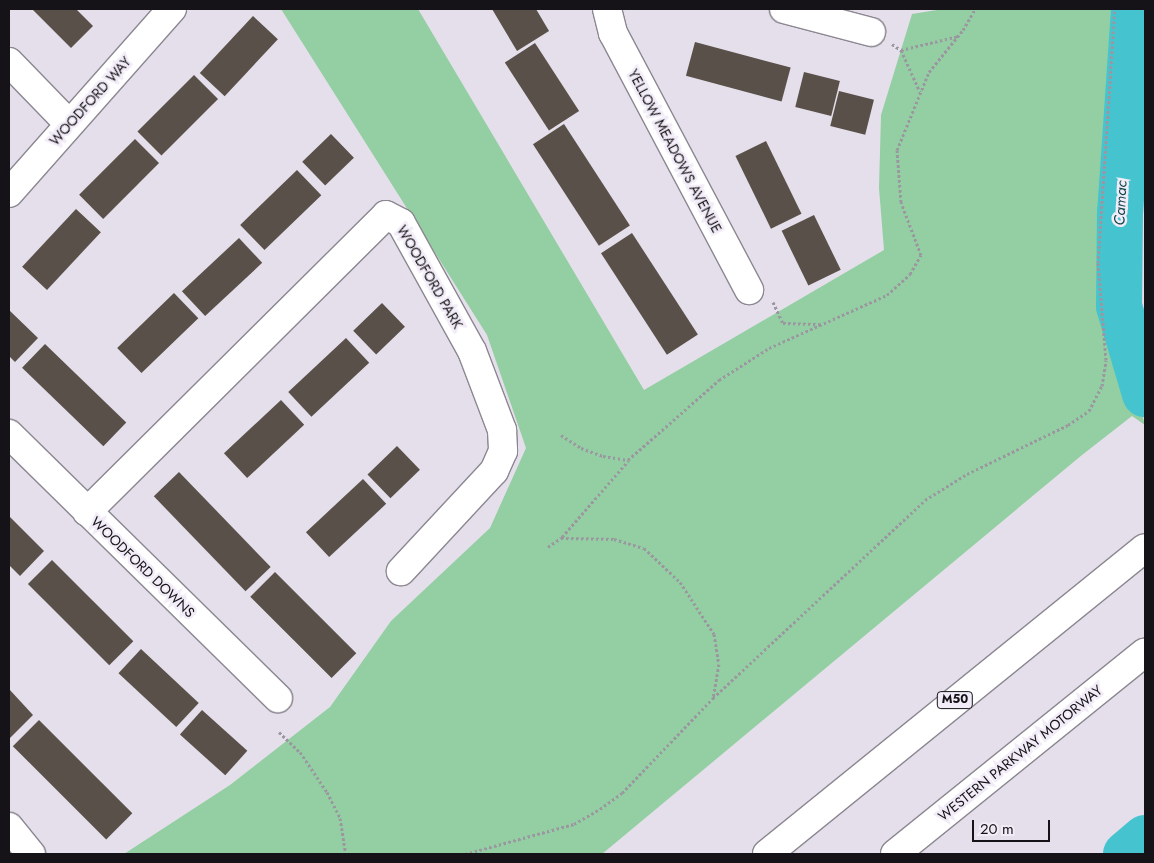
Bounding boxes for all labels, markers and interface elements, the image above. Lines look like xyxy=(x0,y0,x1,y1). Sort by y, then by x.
street label: WOODFORD WAY xyxy=(46,53,134,149)
street label: YELLOW MEADOWS AVENUE xyxy=(625,66,725,236)
water label: Camac xyxy=(1111,180,1131,226)
street label: WOODFORD PARK xyxy=(394,222,466,332)
street label: WOODFORD DOWNS xyxy=(88,513,198,621)
street label: WESTERN PARKWAY MOTORWAY xyxy=(934,682,1106,824)
road number: M50 xyxy=(936,690,974,710)
scale bar xyxy=(974,810,1052,842)
text: 20 m xyxy=(980,818,1014,840)

